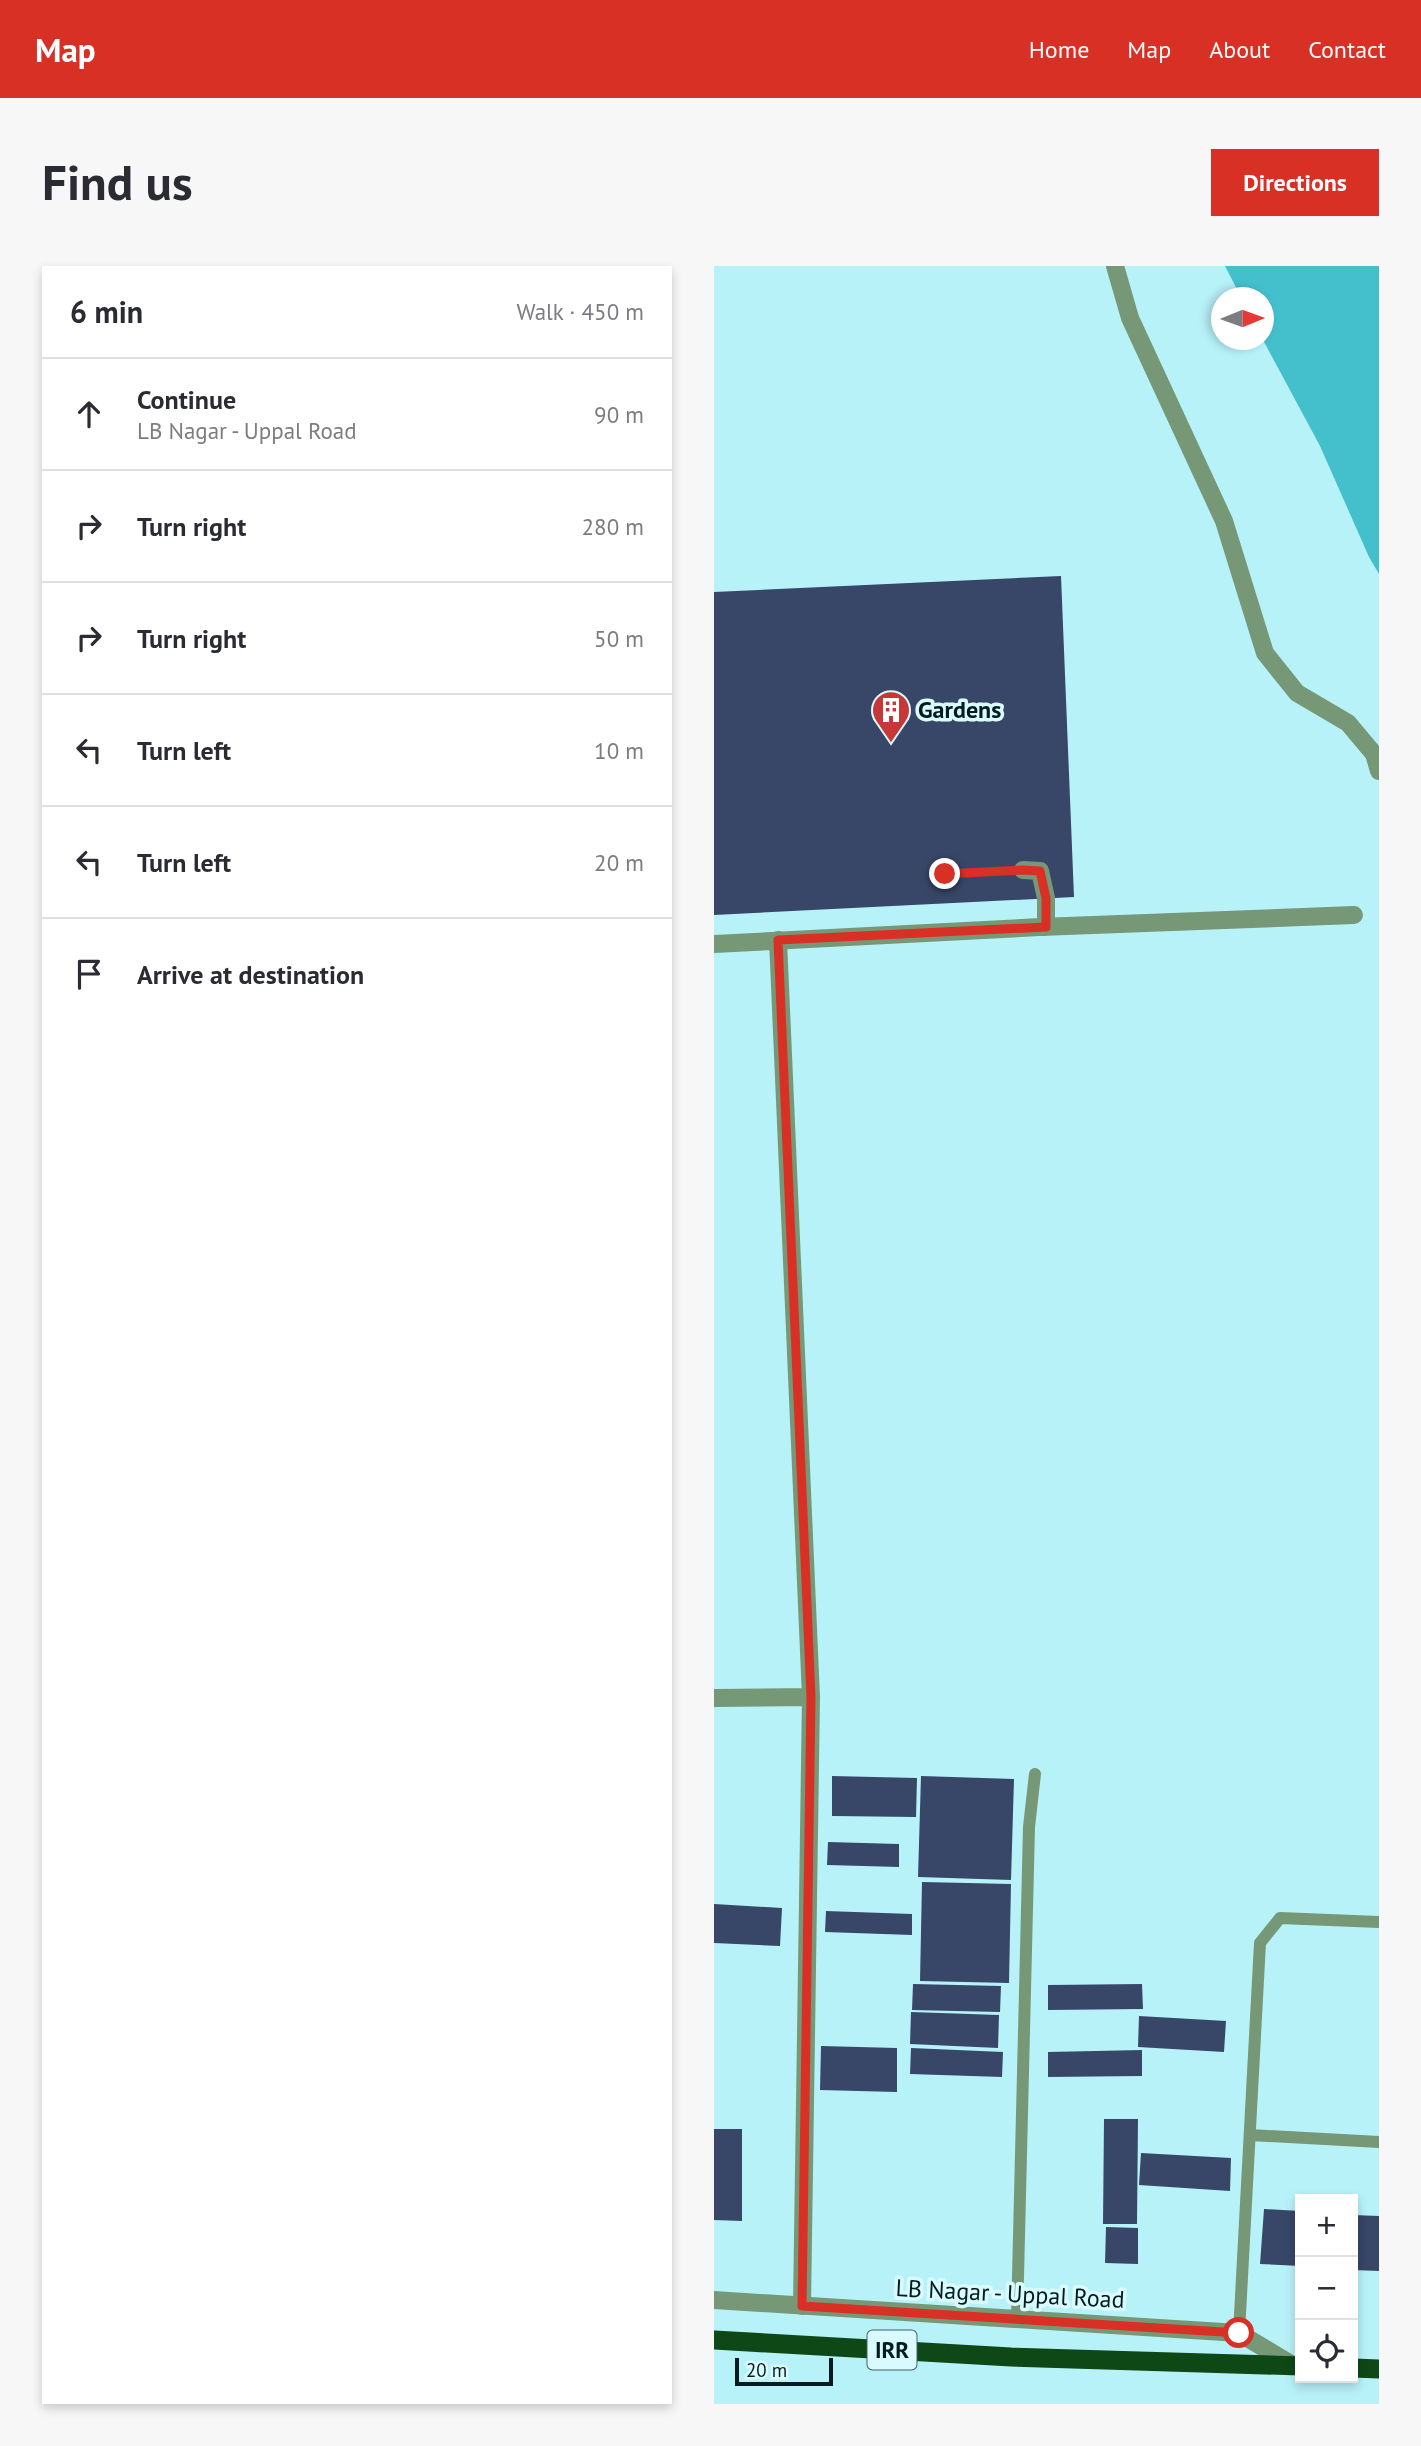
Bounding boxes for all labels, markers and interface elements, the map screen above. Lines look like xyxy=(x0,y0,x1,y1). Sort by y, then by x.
text: Map xyxy=(35,28,96,71)
text: Home xyxy=(1029,34,1089,65)
text: Map xyxy=(1127,34,1171,65)
text: About xyxy=(1209,34,1270,65)
text: Contact xyxy=(1308,34,1386,65)
button: Directions xyxy=(1211,149,1379,216)
text: Find us xyxy=(42,150,193,214)
north arrow xyxy=(1211,287,1274,350)
text: 6 min xyxy=(70,292,143,331)
text: Walk · 450 m xyxy=(517,297,644,326)
text: Continue xyxy=(137,383,236,416)
icon: ahead xyxy=(70,395,108,433)
text: 90 m xyxy=(594,400,644,429)
text: LB Nagar - Uppal Road xyxy=(137,416,357,445)
icon: right xyxy=(70,507,108,545)
text: Turn right xyxy=(137,510,246,543)
text: 280 m xyxy=(582,512,644,541)
icon: right xyxy=(70,619,108,657)
text: Turn right xyxy=(137,622,246,655)
text: 50 m xyxy=(594,624,644,653)
building icon: Gardens xyxy=(870,689,912,744)
place label: Gardens xyxy=(918,694,1001,725)
icon: left xyxy=(70,731,108,769)
text: Turn left xyxy=(137,734,231,767)
text: 10 m xyxy=(594,736,644,765)
icon: left xyxy=(70,843,108,881)
text: Turn left xyxy=(137,846,231,879)
text: 20 m xyxy=(594,848,644,877)
route end xyxy=(929,858,960,889)
icon: arrive xyxy=(70,955,108,993)
text: Arrive at destination xyxy=(137,958,364,991)
map controls xyxy=(1295,2194,1358,2383)
button: + xyxy=(1295,2194,1358,2257)
button: − xyxy=(1295,2257,1358,2320)
street label: LB Nagar - Uppal Road xyxy=(895,2272,1125,2315)
route start xyxy=(1223,2317,1254,2348)
button: locate xyxy=(1295,2320,1358,2383)
road number: IRR xyxy=(868,2330,916,2370)
scale bar xyxy=(735,2355,833,2387)
text: 20 m xyxy=(746,2358,787,2382)

